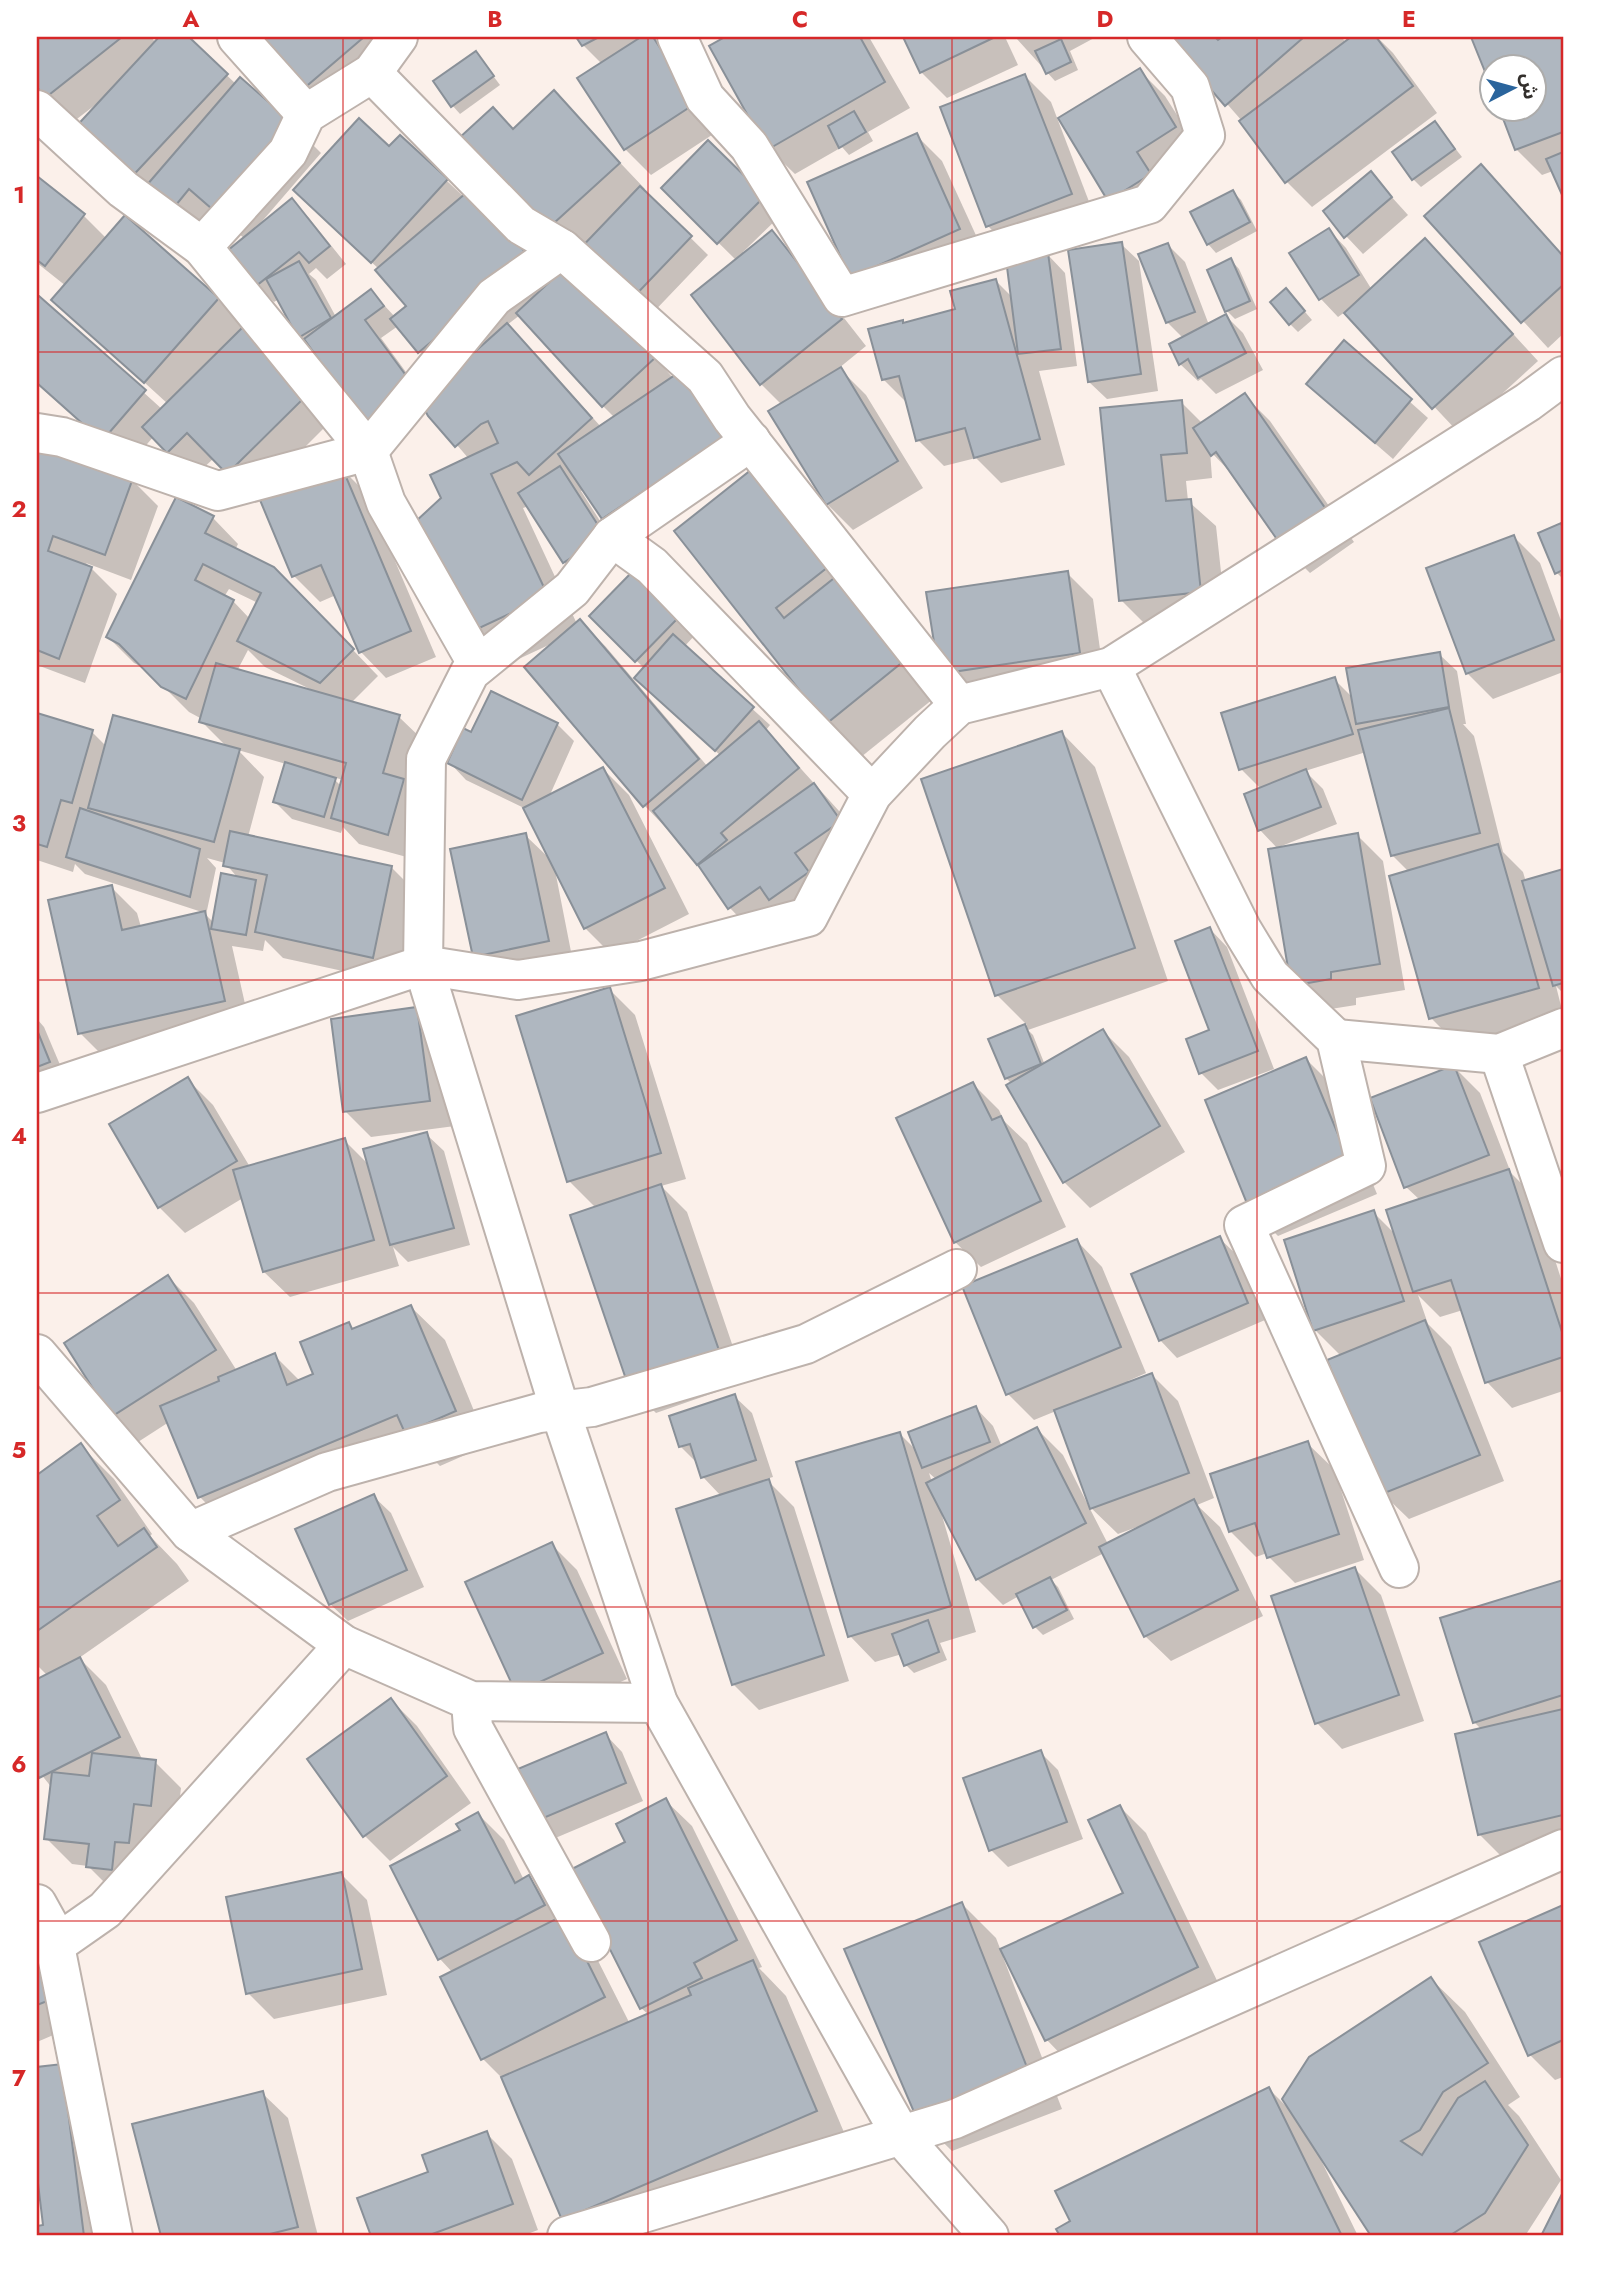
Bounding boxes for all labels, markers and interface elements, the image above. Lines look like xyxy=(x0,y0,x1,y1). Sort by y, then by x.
text: A xyxy=(182,2,200,36)
text: B xyxy=(487,2,503,36)
text: C xyxy=(792,2,808,36)
text: D xyxy=(1097,2,1114,36)
text: E xyxy=(1402,2,1416,36)
north arrow xyxy=(1478,52,1548,122)
text: ش xyxy=(1515,72,1544,101)
text: 1 xyxy=(13,178,25,212)
text: 2 xyxy=(11,492,27,526)
text: 3 xyxy=(12,806,26,840)
text: 4 xyxy=(11,1119,27,1153)
text: 5 xyxy=(12,1433,26,1467)
text: 6 xyxy=(11,1747,27,1781)
text: 7 xyxy=(12,2061,26,2095)

